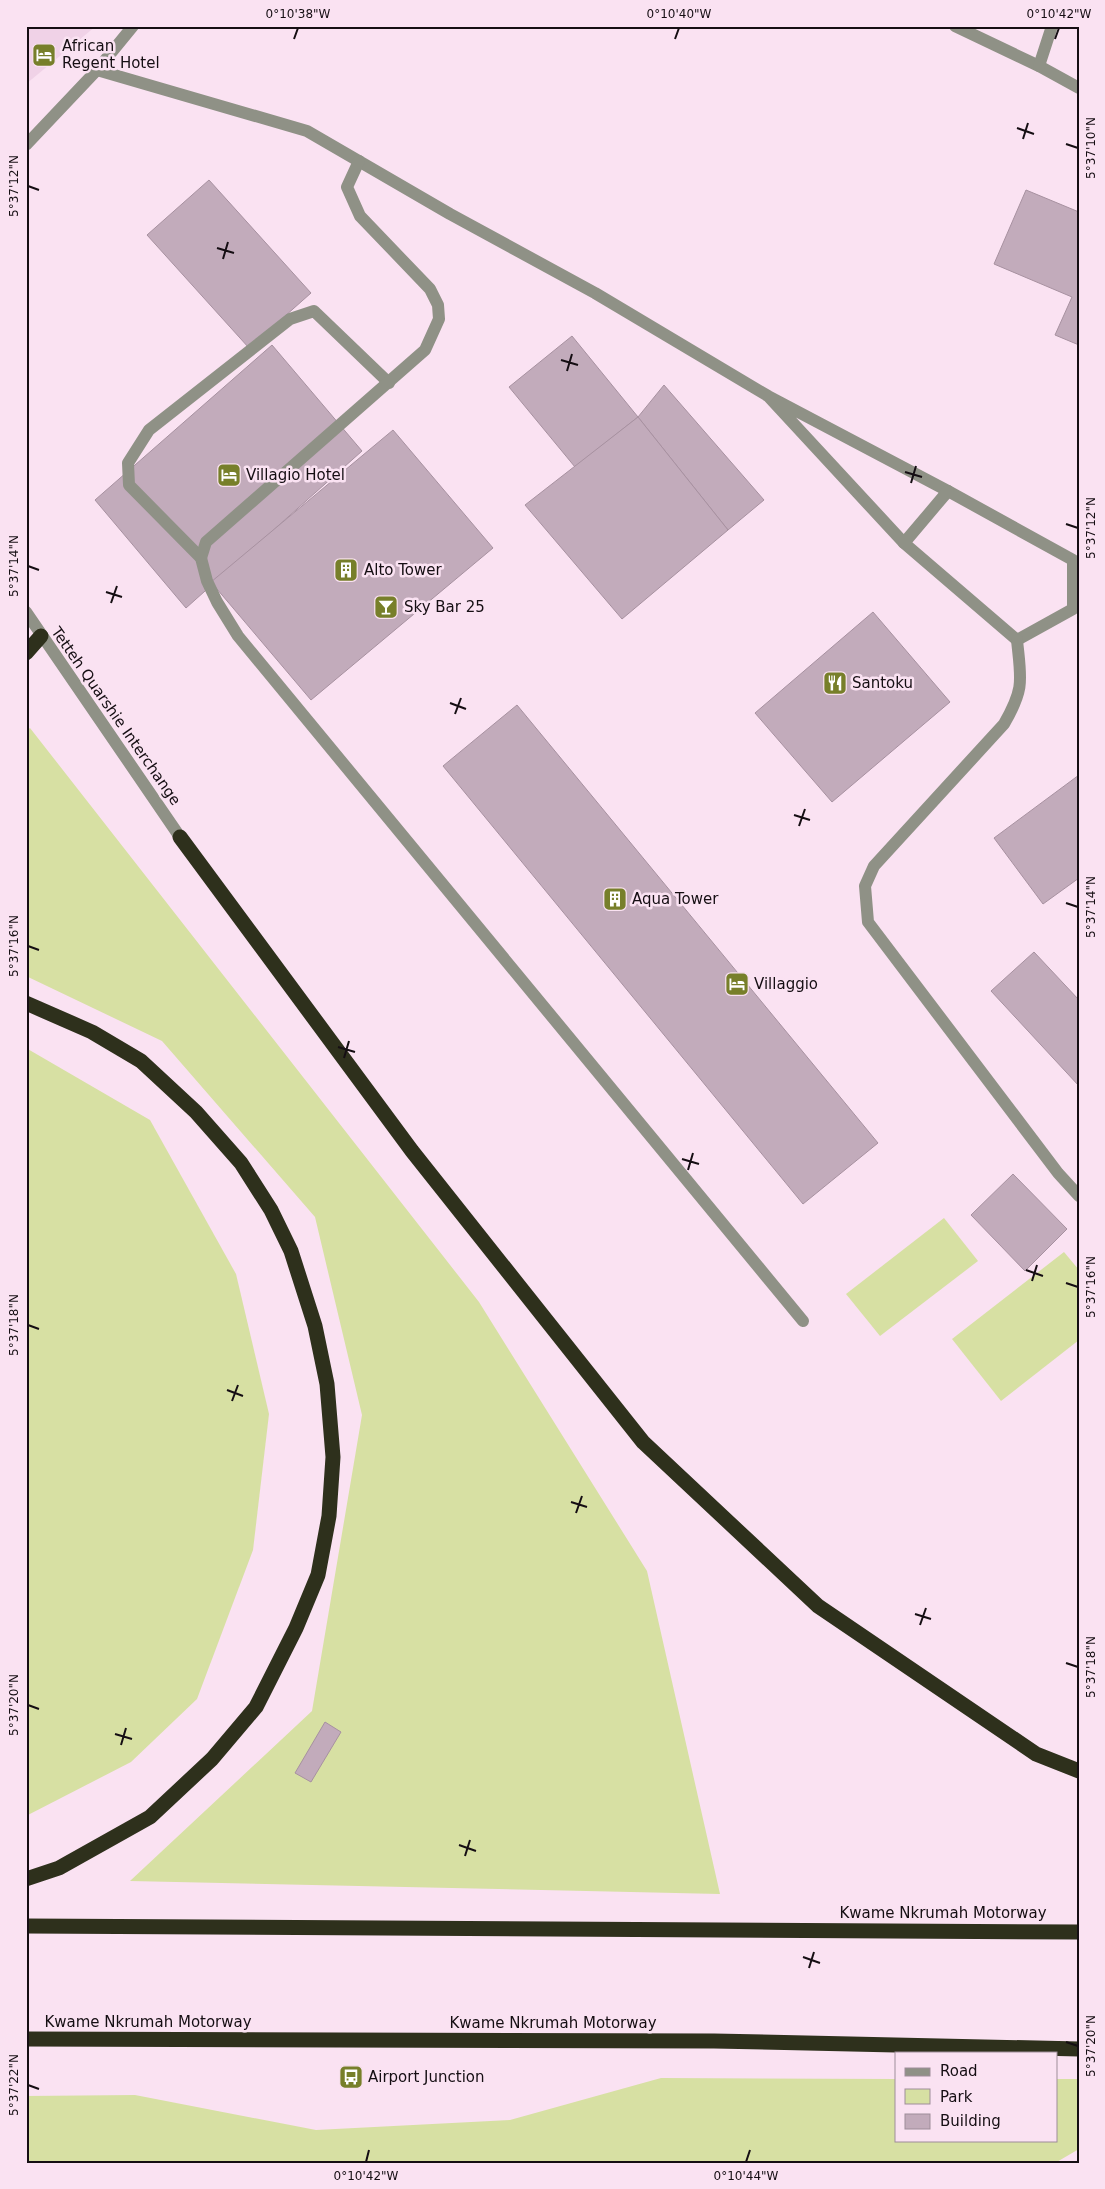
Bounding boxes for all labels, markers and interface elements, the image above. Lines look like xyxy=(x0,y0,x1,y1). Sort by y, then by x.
text: 0°10'38"W xyxy=(266,7,331,21)
text: 0°10'40"W xyxy=(647,7,712,21)
text: 0°10'42"W xyxy=(1027,7,1092,21)
place label: African Regent Hotel xyxy=(62,37,160,72)
hotel icon: African Regent Hotel xyxy=(31,42,57,68)
text: 5°37'10"N xyxy=(1084,117,1098,179)
text: 5°37'12"N xyxy=(7,155,21,217)
hotel icon: Villagio Hotel xyxy=(216,462,242,488)
place label: Villagio Hotel xyxy=(246,466,345,484)
text: 5°37'12"N xyxy=(1084,497,1098,559)
text: 5°37'14"N xyxy=(7,535,21,597)
building icon: Alto Tower xyxy=(333,557,359,583)
place label: Alto Tower xyxy=(364,561,443,579)
bar icon: Sky Bar 25 xyxy=(373,594,399,620)
place label: Sky Bar 25 xyxy=(404,598,485,616)
street label: Tetteh Quarshie Interchange xyxy=(47,623,185,809)
restaurant icon: Santoku xyxy=(822,670,848,696)
place label: Santoku xyxy=(852,674,913,692)
text: 5°37'14"N xyxy=(1084,876,1098,938)
building icon: Aqua Tower xyxy=(602,886,628,912)
place label: Aqua Tower xyxy=(632,890,719,908)
text: 5°37'16"N xyxy=(7,915,21,977)
hotel icon: Villaggio xyxy=(724,971,750,997)
place label: Villaggio xyxy=(754,975,818,993)
text: 5°37'16"N xyxy=(1084,1256,1098,1318)
text: 5°37'18"N xyxy=(7,1294,21,1356)
text: 5°37'18"N xyxy=(1084,1636,1098,1698)
text: 5°37'20"N xyxy=(7,1674,21,1736)
street label: Kwame Nkrumah Motorway xyxy=(839,1904,1047,1922)
street label: Kwame Nkrumah Motorway xyxy=(44,2013,252,2031)
street label: Kwame Nkrumah Motorway xyxy=(449,2014,657,2032)
text: 5°37'20"N xyxy=(1084,2015,1098,2077)
legend xyxy=(895,2052,1058,2142)
text: 5°37'22"N xyxy=(7,2054,21,2116)
text: Road xyxy=(940,2062,978,2080)
bus stop icon: Airport Junction xyxy=(338,2064,364,2090)
place label: Airport Junction xyxy=(368,2068,485,2086)
text: Park xyxy=(940,2088,973,2106)
text: Building xyxy=(940,2112,1001,2130)
text: 0°10'42"W xyxy=(334,2169,399,2183)
text: 0°10'44"W xyxy=(714,2169,779,2183)

